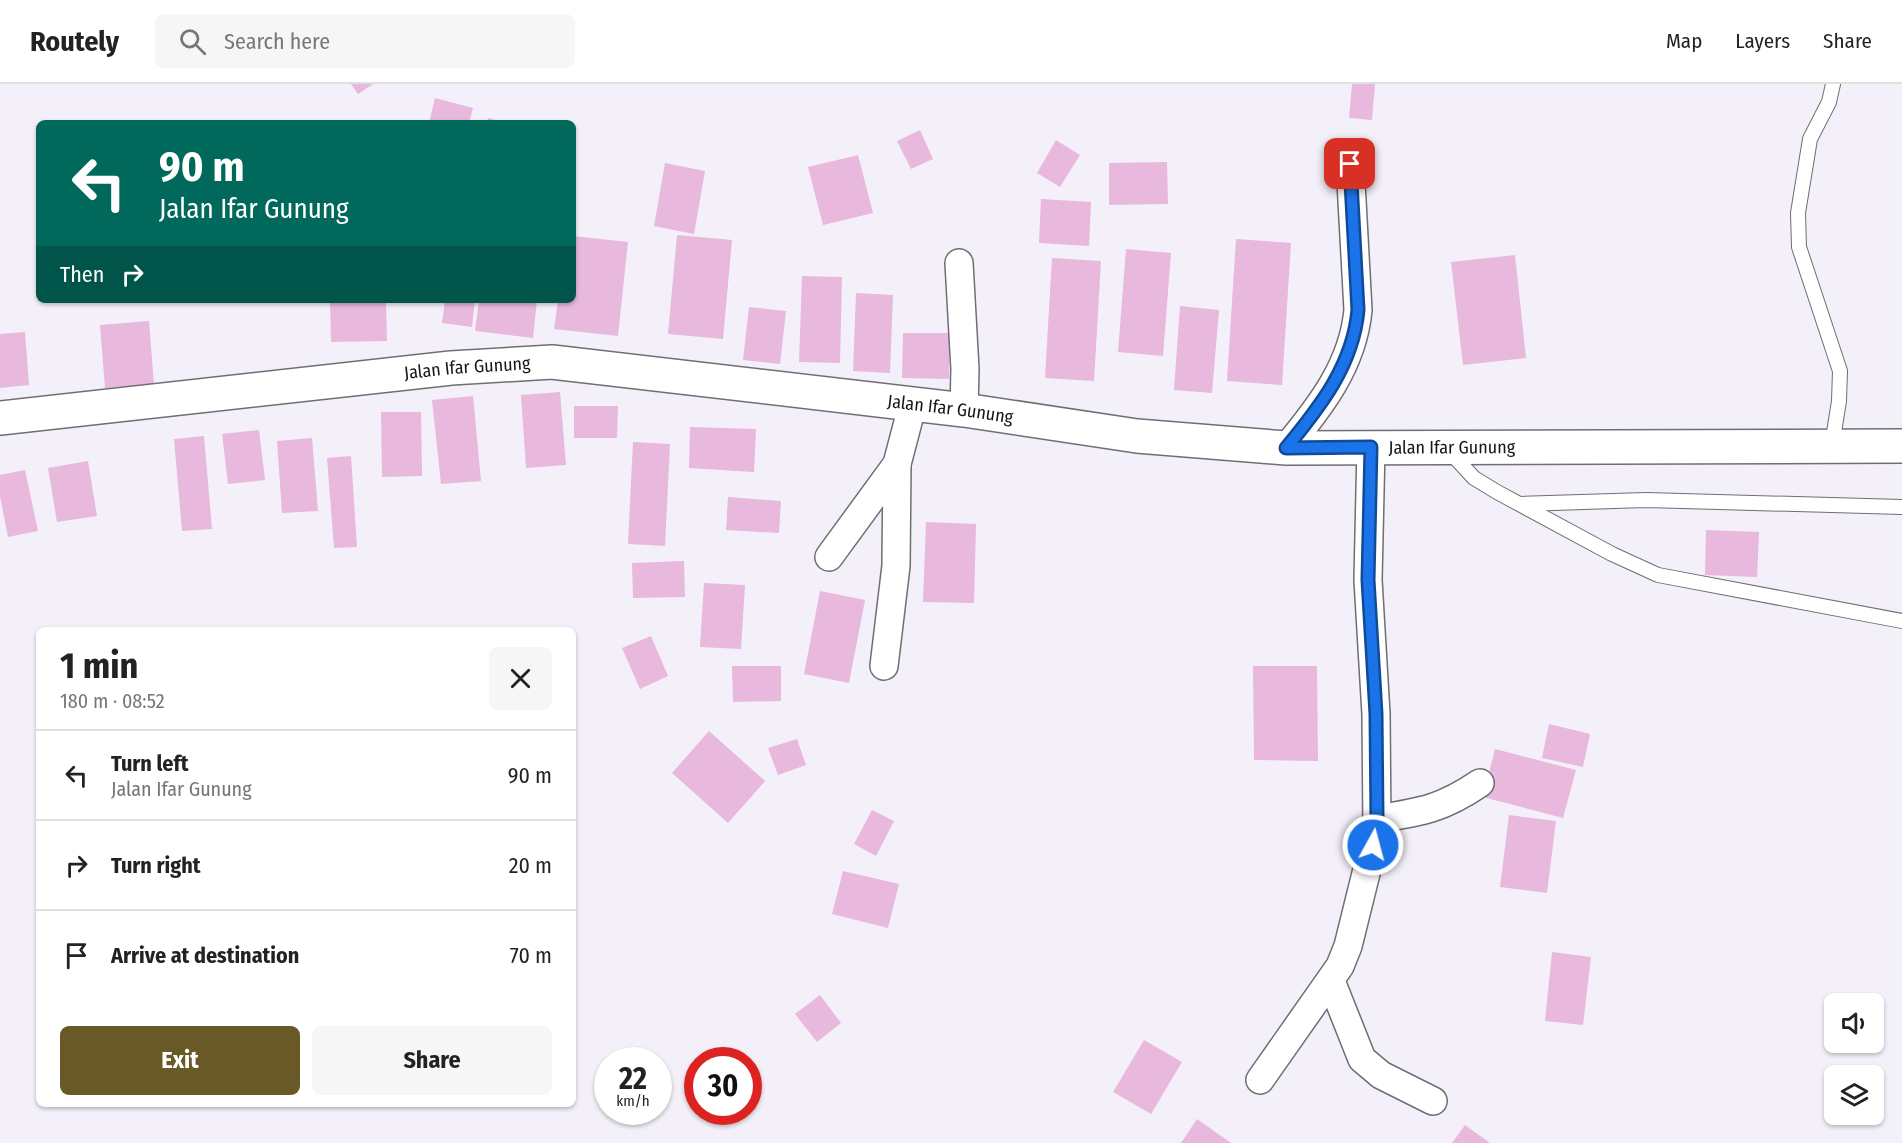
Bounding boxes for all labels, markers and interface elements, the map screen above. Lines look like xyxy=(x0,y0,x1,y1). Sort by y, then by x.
search box xyxy=(155,14,575,68)
text: Routely xyxy=(30,25,119,58)
icon: search xyxy=(176,25,209,58)
text: Search here xyxy=(224,28,330,55)
text: Map xyxy=(1666,28,1702,54)
text: Layers xyxy=(1735,28,1790,54)
text: Share xyxy=(1823,28,1872,54)
pin xyxy=(1324,138,1375,189)
text: 90 m xyxy=(159,142,244,192)
icon: left xyxy=(60,144,138,222)
icon: arrive xyxy=(1333,147,1366,180)
text: Jalan Ifar Gunung xyxy=(159,193,349,225)
icon: right xyxy=(116,258,149,291)
text: Then xyxy=(60,261,104,288)
street label: Jalan Ifar Gunung xyxy=(403,352,532,384)
street label: Jalan Ifar Gunung xyxy=(886,390,1015,428)
street label: Jalan Ifar Gunung xyxy=(1388,436,1516,459)
text: 1 min xyxy=(60,644,138,688)
button: close xyxy=(489,647,552,710)
text: 180 m · 08:52 xyxy=(60,689,164,713)
text: Turn left xyxy=(111,750,189,777)
icon: left xyxy=(60,759,93,792)
text: 90 m xyxy=(508,762,552,789)
text: Jalan Ifar Gunung xyxy=(111,777,252,801)
position arrow xyxy=(1341,813,1405,877)
icon: right xyxy=(60,849,93,882)
text: Turn right xyxy=(111,852,200,879)
text: 20 m xyxy=(509,852,552,879)
icon: arrive xyxy=(60,939,93,972)
text: Arrive at destination xyxy=(111,942,299,969)
text: 70 m xyxy=(510,942,552,969)
map controls xyxy=(1824,993,1884,1125)
button: sound xyxy=(1824,993,1884,1053)
button: Exit xyxy=(60,1026,300,1095)
button: Share xyxy=(312,1026,552,1095)
speed limit sign: 30 xyxy=(684,1047,762,1125)
text: 22 xyxy=(619,1061,647,1097)
button: layers xyxy=(1824,1065,1884,1125)
text: km/h xyxy=(616,1092,650,1110)

